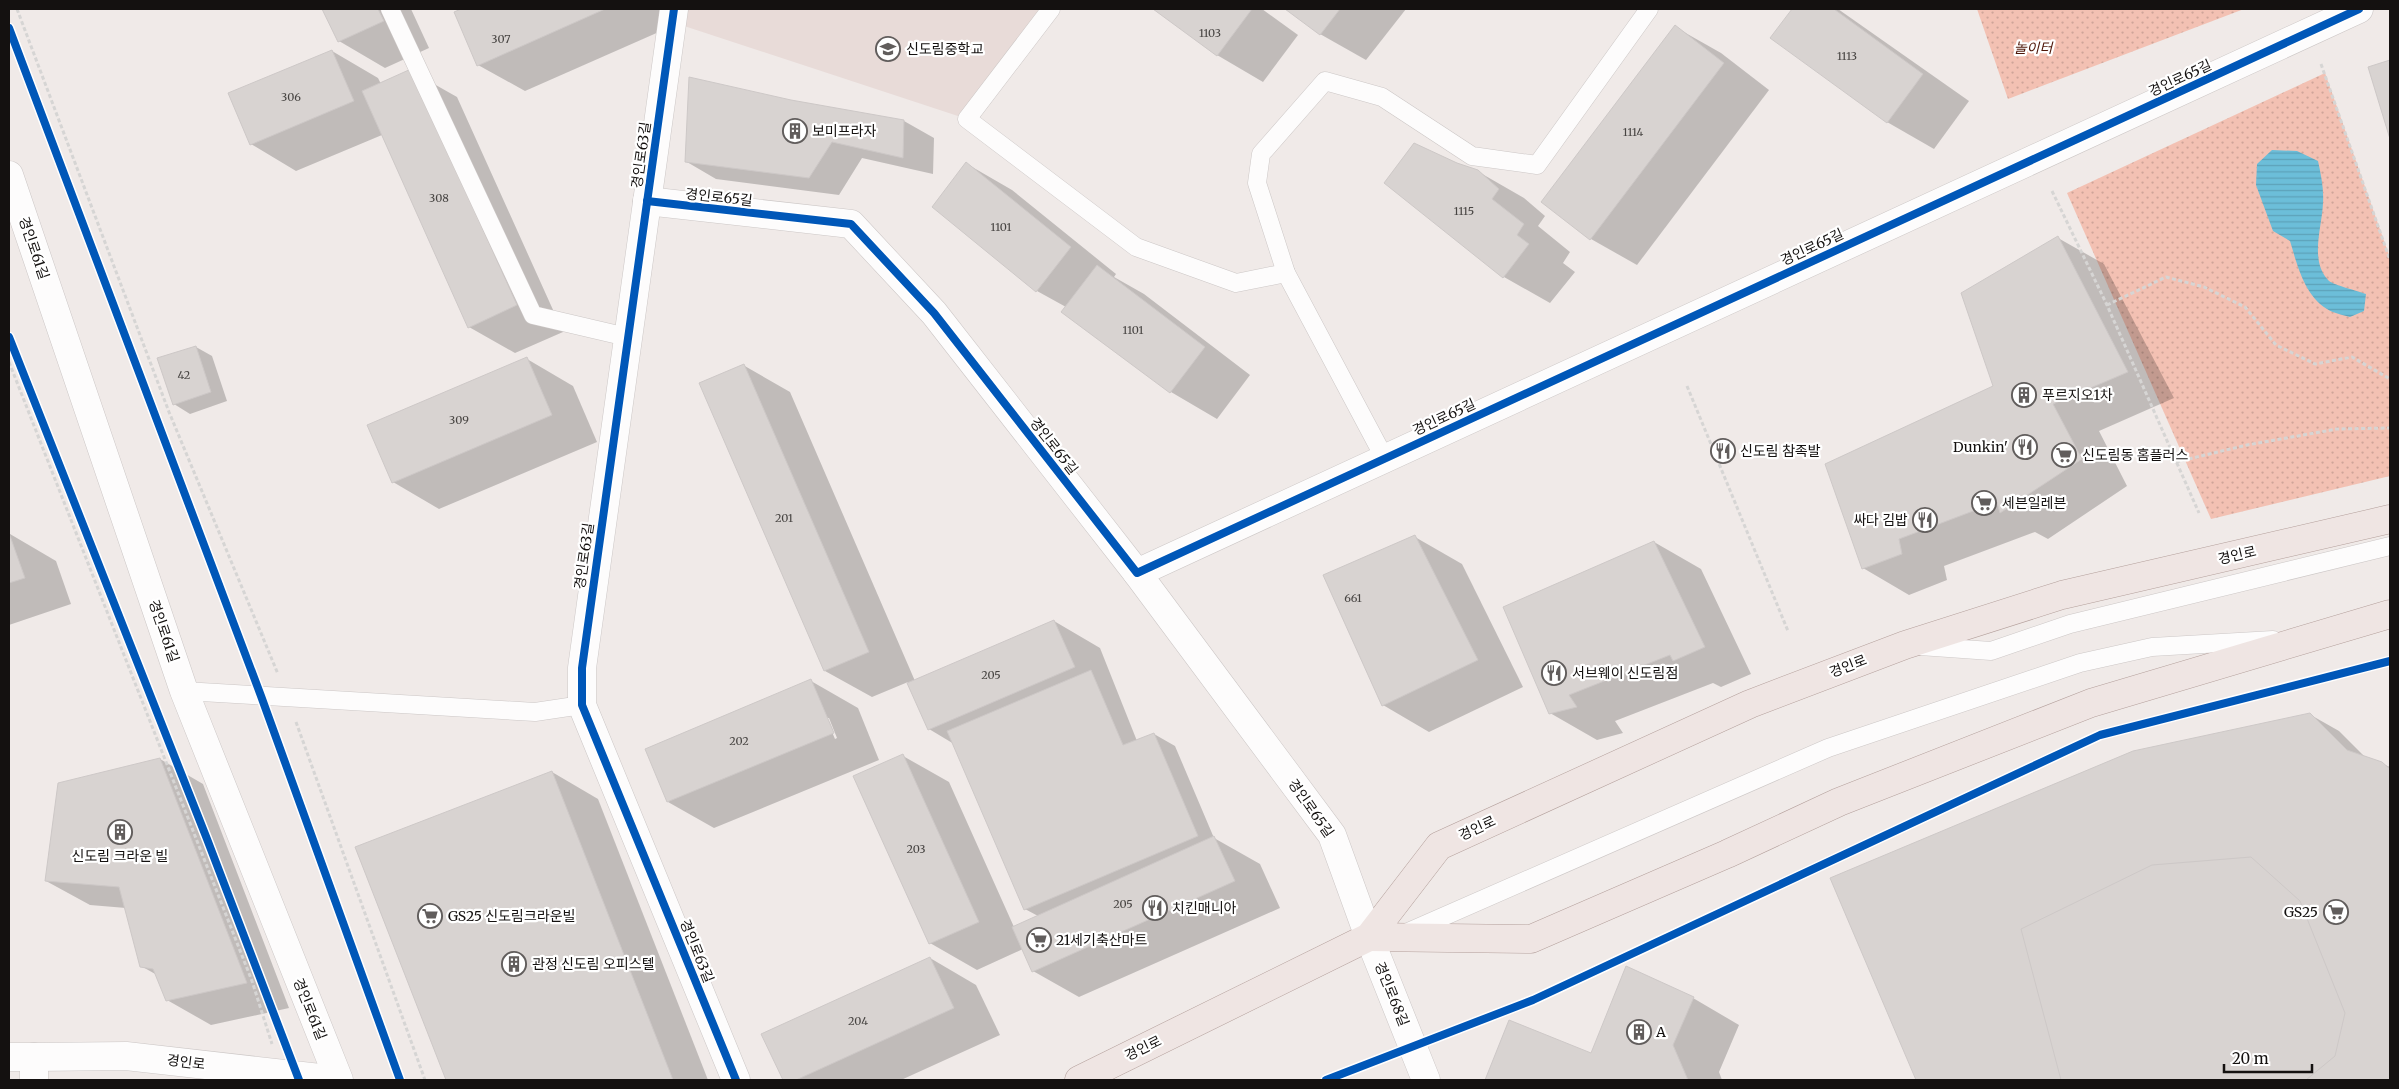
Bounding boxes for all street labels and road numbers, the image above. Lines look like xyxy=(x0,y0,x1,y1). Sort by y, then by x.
street label: 경인로65길 xyxy=(2146,56,2214,100)
street label: 경인로63길 xyxy=(627,121,655,189)
street label: 경인로65길 xyxy=(684,185,754,209)
street label: 경인로61길 xyxy=(15,214,53,282)
street label: 경인로65길 xyxy=(1778,225,1846,269)
street label: 경인로65길 xyxy=(1410,395,1478,439)
street label: 경인로65길 xyxy=(1026,414,1082,478)
street label: 경인로63길 xyxy=(570,522,598,590)
street label: 경인로 xyxy=(2216,542,2258,568)
street label: 경인로61길 xyxy=(145,597,183,665)
street label: 경인로 xyxy=(1827,651,1869,681)
street label: 경인로65길 xyxy=(1284,775,1338,841)
street label: 경인로 xyxy=(1456,812,1498,844)
street label: 경인로63길 xyxy=(676,917,718,985)
street label: 경인로68길 xyxy=(1371,959,1413,1029)
street label: 경인로61길 xyxy=(289,975,331,1043)
street label: 경인로 xyxy=(1122,1031,1164,1065)
street label: 경인로 xyxy=(166,1051,206,1073)

